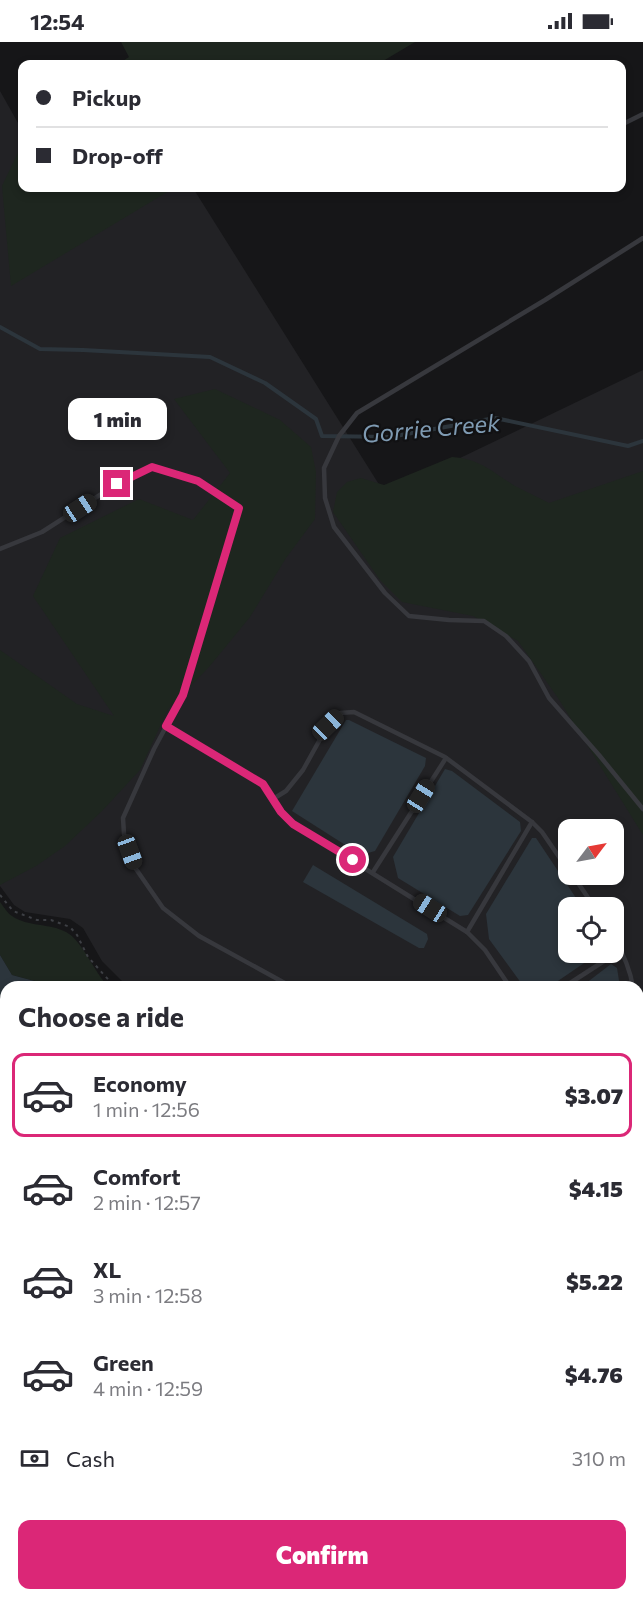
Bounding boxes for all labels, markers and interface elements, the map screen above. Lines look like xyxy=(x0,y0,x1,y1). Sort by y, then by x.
text: 12:54 xyxy=(30,8,85,35)
text: Pickup xyxy=(72,84,141,111)
text: Drop-off xyxy=(72,142,163,169)
callout: 1 min xyxy=(68,397,166,439)
text: 1 min xyxy=(93,407,142,431)
water label: Gorrie Creek xyxy=(361,407,502,448)
route end xyxy=(103,470,130,497)
car xyxy=(60,491,100,525)
car xyxy=(309,706,347,744)
car xyxy=(404,776,438,816)
north arrow xyxy=(558,819,624,885)
map controls xyxy=(558,819,624,963)
car xyxy=(115,832,145,872)
route start xyxy=(339,846,366,873)
car xyxy=(410,891,450,925)
button: locate xyxy=(558,897,624,963)
text: Choose a ride xyxy=(18,1000,184,1033)
icon: car xyxy=(21,1068,75,1122)
text: Economy xyxy=(93,1070,187,1097)
text: $3.07 xyxy=(565,1082,623,1109)
text: 1 min · 12:56 xyxy=(93,1097,200,1121)
icon: car xyxy=(21,1161,75,1215)
text: Comfort xyxy=(93,1163,181,1190)
text: $4.15 xyxy=(569,1175,623,1202)
text: 2 min · 12:57 xyxy=(93,1190,201,1214)
icon: car xyxy=(21,1254,75,1308)
text: XL xyxy=(93,1256,121,1283)
text: $5.22 xyxy=(566,1268,623,1295)
text: 3 min · 12:58 xyxy=(93,1283,203,1307)
icon: car xyxy=(21,1347,75,1401)
text: Green xyxy=(93,1349,154,1376)
text: $4.76 xyxy=(565,1361,623,1388)
text: 4 min · 12:59 xyxy=(93,1376,203,1400)
icon: cash xyxy=(18,1442,51,1475)
text: Cash xyxy=(66,1445,115,1472)
text: 310 m xyxy=(572,1446,626,1470)
button: Confirm xyxy=(18,1520,626,1589)

